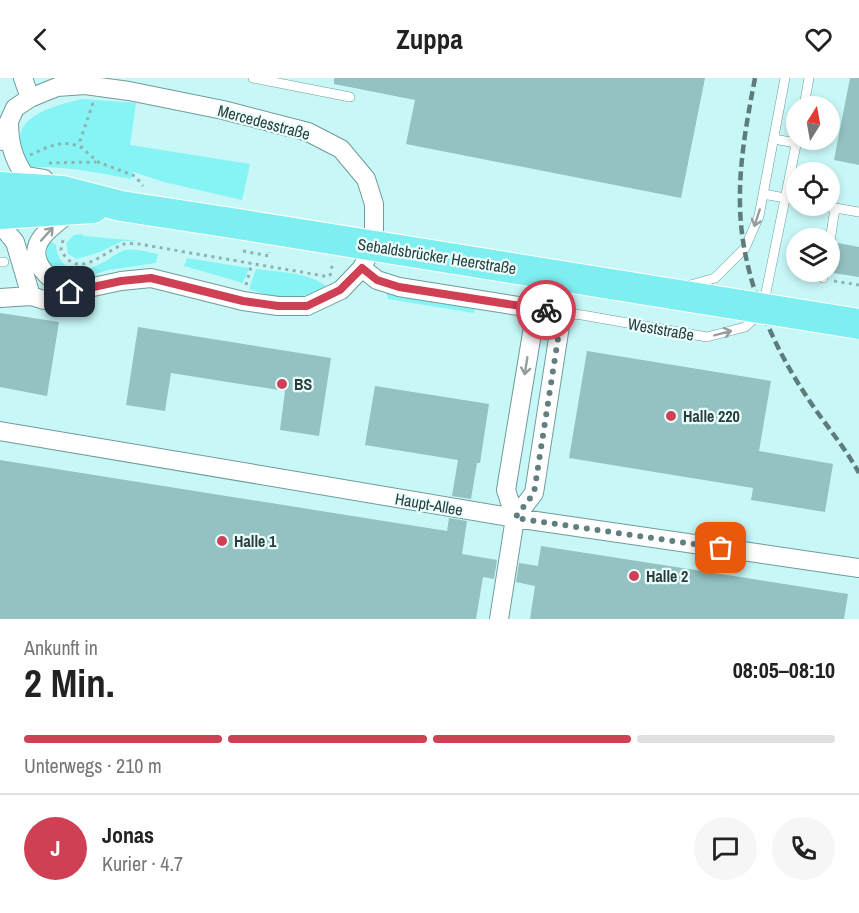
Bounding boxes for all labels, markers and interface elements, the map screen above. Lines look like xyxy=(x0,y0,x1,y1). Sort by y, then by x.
text: Zuppa xyxy=(396,21,463,57)
icon: back xyxy=(24,23,57,56)
icon: heart xyxy=(802,23,835,56)
north arrow xyxy=(786,96,840,150)
map controls xyxy=(786,96,840,282)
street label: Mercedesstraße xyxy=(215,99,313,145)
button: locate xyxy=(786,162,840,216)
one-way arrow xyxy=(751,208,762,227)
one-way arrow xyxy=(40,226,54,241)
button: layers xyxy=(786,228,840,282)
street label: Sebaldsbrücker Heerstraße xyxy=(356,233,518,279)
pin xyxy=(44,266,95,317)
icon: home xyxy=(53,275,86,308)
courier xyxy=(516,280,576,340)
icon: bike xyxy=(530,294,563,327)
street label: Weststraße xyxy=(626,312,696,346)
one-way arrow xyxy=(713,326,732,338)
one-way arrow xyxy=(521,356,532,376)
place label: BS xyxy=(294,373,312,395)
marker: BS xyxy=(275,377,289,391)
place label: Halle 220 xyxy=(683,405,740,427)
marker: Halle 220 xyxy=(664,409,678,423)
street label: Haupt-Allee xyxy=(393,487,465,521)
pin xyxy=(695,522,746,573)
place label: Halle 1 xyxy=(234,530,277,552)
icon: bag xyxy=(704,531,737,564)
marker: Halle 1 xyxy=(215,534,229,548)
place label: Halle 2 xyxy=(646,565,688,587)
marker: Halle 2 xyxy=(627,569,641,583)
text: Ankunft in xyxy=(24,634,98,661)
text: 08:05–08:10 xyxy=(733,655,835,685)
text: 2 Min. xyxy=(24,657,115,709)
text: Unterwegs · 210 m xyxy=(24,752,162,779)
button: chat xyxy=(694,817,757,880)
button: phone xyxy=(772,817,835,880)
text: Jonas xyxy=(102,820,154,850)
text: J xyxy=(50,833,61,863)
text: Kurier · 4.7 xyxy=(102,850,183,877)

